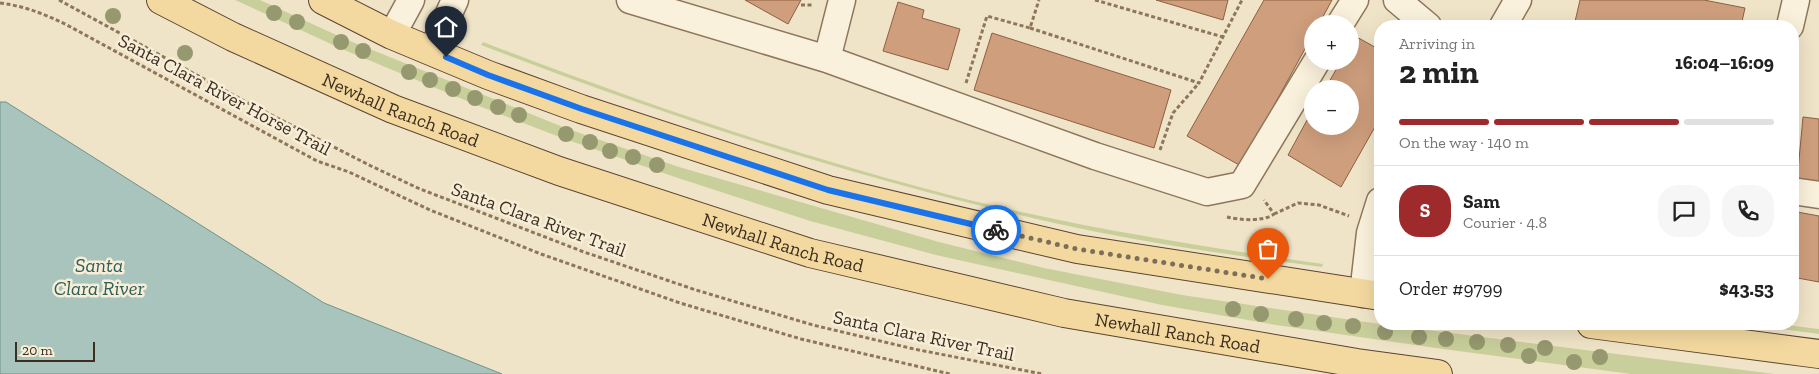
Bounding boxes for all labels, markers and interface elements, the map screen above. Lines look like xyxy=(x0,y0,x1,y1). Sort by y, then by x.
pin xyxy=(425,6,467,57)
icon: home xyxy=(432,13,460,41)
map controls xyxy=(1304,15,1359,135)
button: + xyxy=(1304,15,1359,70)
street label: Santa Clara River Horse Trail xyxy=(114,29,335,160)
text: Arriving in xyxy=(1399,34,1475,53)
text: 16:04–16:09 xyxy=(1675,51,1774,74)
text: 2 min xyxy=(1399,53,1479,91)
street label: Newhall Ranch Road xyxy=(319,68,483,152)
button: − xyxy=(1304,80,1359,135)
text: On the way · 140 m xyxy=(1399,133,1529,152)
street label: Santa Clara River Trail xyxy=(448,177,629,262)
button: chat xyxy=(1658,185,1710,237)
button: phone xyxy=(1722,185,1774,237)
text: Sam xyxy=(1463,190,1500,213)
text: S xyxy=(1420,199,1430,222)
courier xyxy=(971,205,1021,255)
street label: Newhall Ranch Road xyxy=(700,208,867,277)
text: Courier · 4.8 xyxy=(1463,213,1547,232)
icon: bike xyxy=(982,216,1010,244)
pin xyxy=(1247,228,1289,279)
icon: bag xyxy=(1254,235,1282,263)
water label: Santa Clara River xyxy=(54,253,144,300)
text: Order #9799 xyxy=(1399,277,1503,300)
text: $43.53 xyxy=(1719,277,1774,300)
street label: Santa Clara River Trail xyxy=(831,305,1016,366)
street label: Newhall Ranch Road xyxy=(1093,307,1263,358)
scale bar xyxy=(15,339,95,362)
text: 20 m xyxy=(22,342,53,359)

